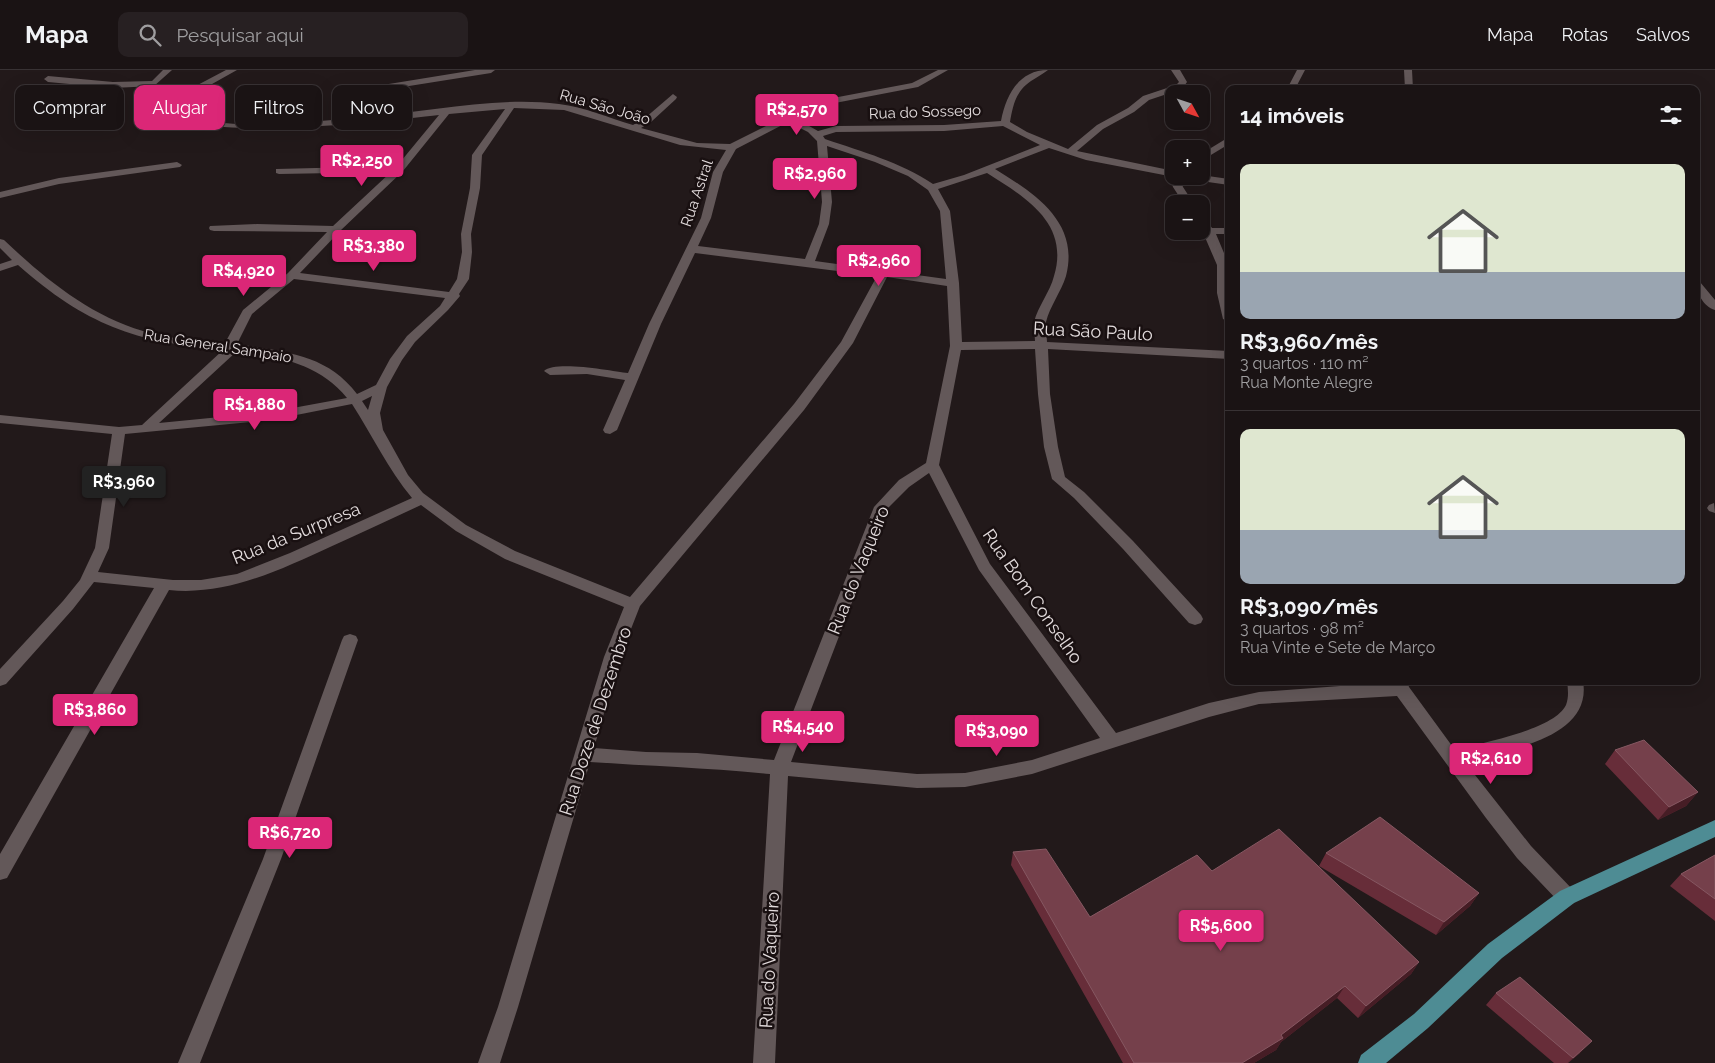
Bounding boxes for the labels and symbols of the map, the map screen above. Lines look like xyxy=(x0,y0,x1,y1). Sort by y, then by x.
street label: Rua São João xyxy=(558,85,652,129)
north arrow xyxy=(1165,85,1210,130)
pin: R$2,570 xyxy=(751,93,843,136)
street label: Rua do Sossego xyxy=(869,101,981,123)
pin: R$2,250 xyxy=(316,144,408,187)
street label: Rua Astral xyxy=(677,156,717,229)
pin: R$2,960 xyxy=(769,158,861,200)
pin: R$3,380 xyxy=(328,230,420,272)
pin: R$2,960 xyxy=(833,244,925,287)
pin: R$4,920 xyxy=(198,254,290,297)
street label: Rua São Paulo xyxy=(1033,317,1154,345)
street label: Rua General Sampaio xyxy=(143,325,293,367)
pin: R$1,880 xyxy=(209,388,301,431)
pin: R$3,960 xyxy=(78,466,170,508)
street label: Rua da Surpresa xyxy=(229,498,363,568)
street label: Rua do Vaqueiro xyxy=(823,502,893,637)
street label: Rua Bom Conselho xyxy=(979,525,1087,668)
street label: Rua Doze de Dezembro xyxy=(555,624,636,818)
pin: R$3,860 xyxy=(49,694,141,736)
pin: R$4,540 xyxy=(757,710,849,753)
pin: R$3,090 xyxy=(951,714,1043,757)
pin: R$2,610 xyxy=(1445,742,1537,785)
pin: R$6,720 xyxy=(244,816,336,859)
street label: Rua do Vaqueiro xyxy=(755,891,783,1029)
pin: R$5,600 xyxy=(1175,910,1267,952)

